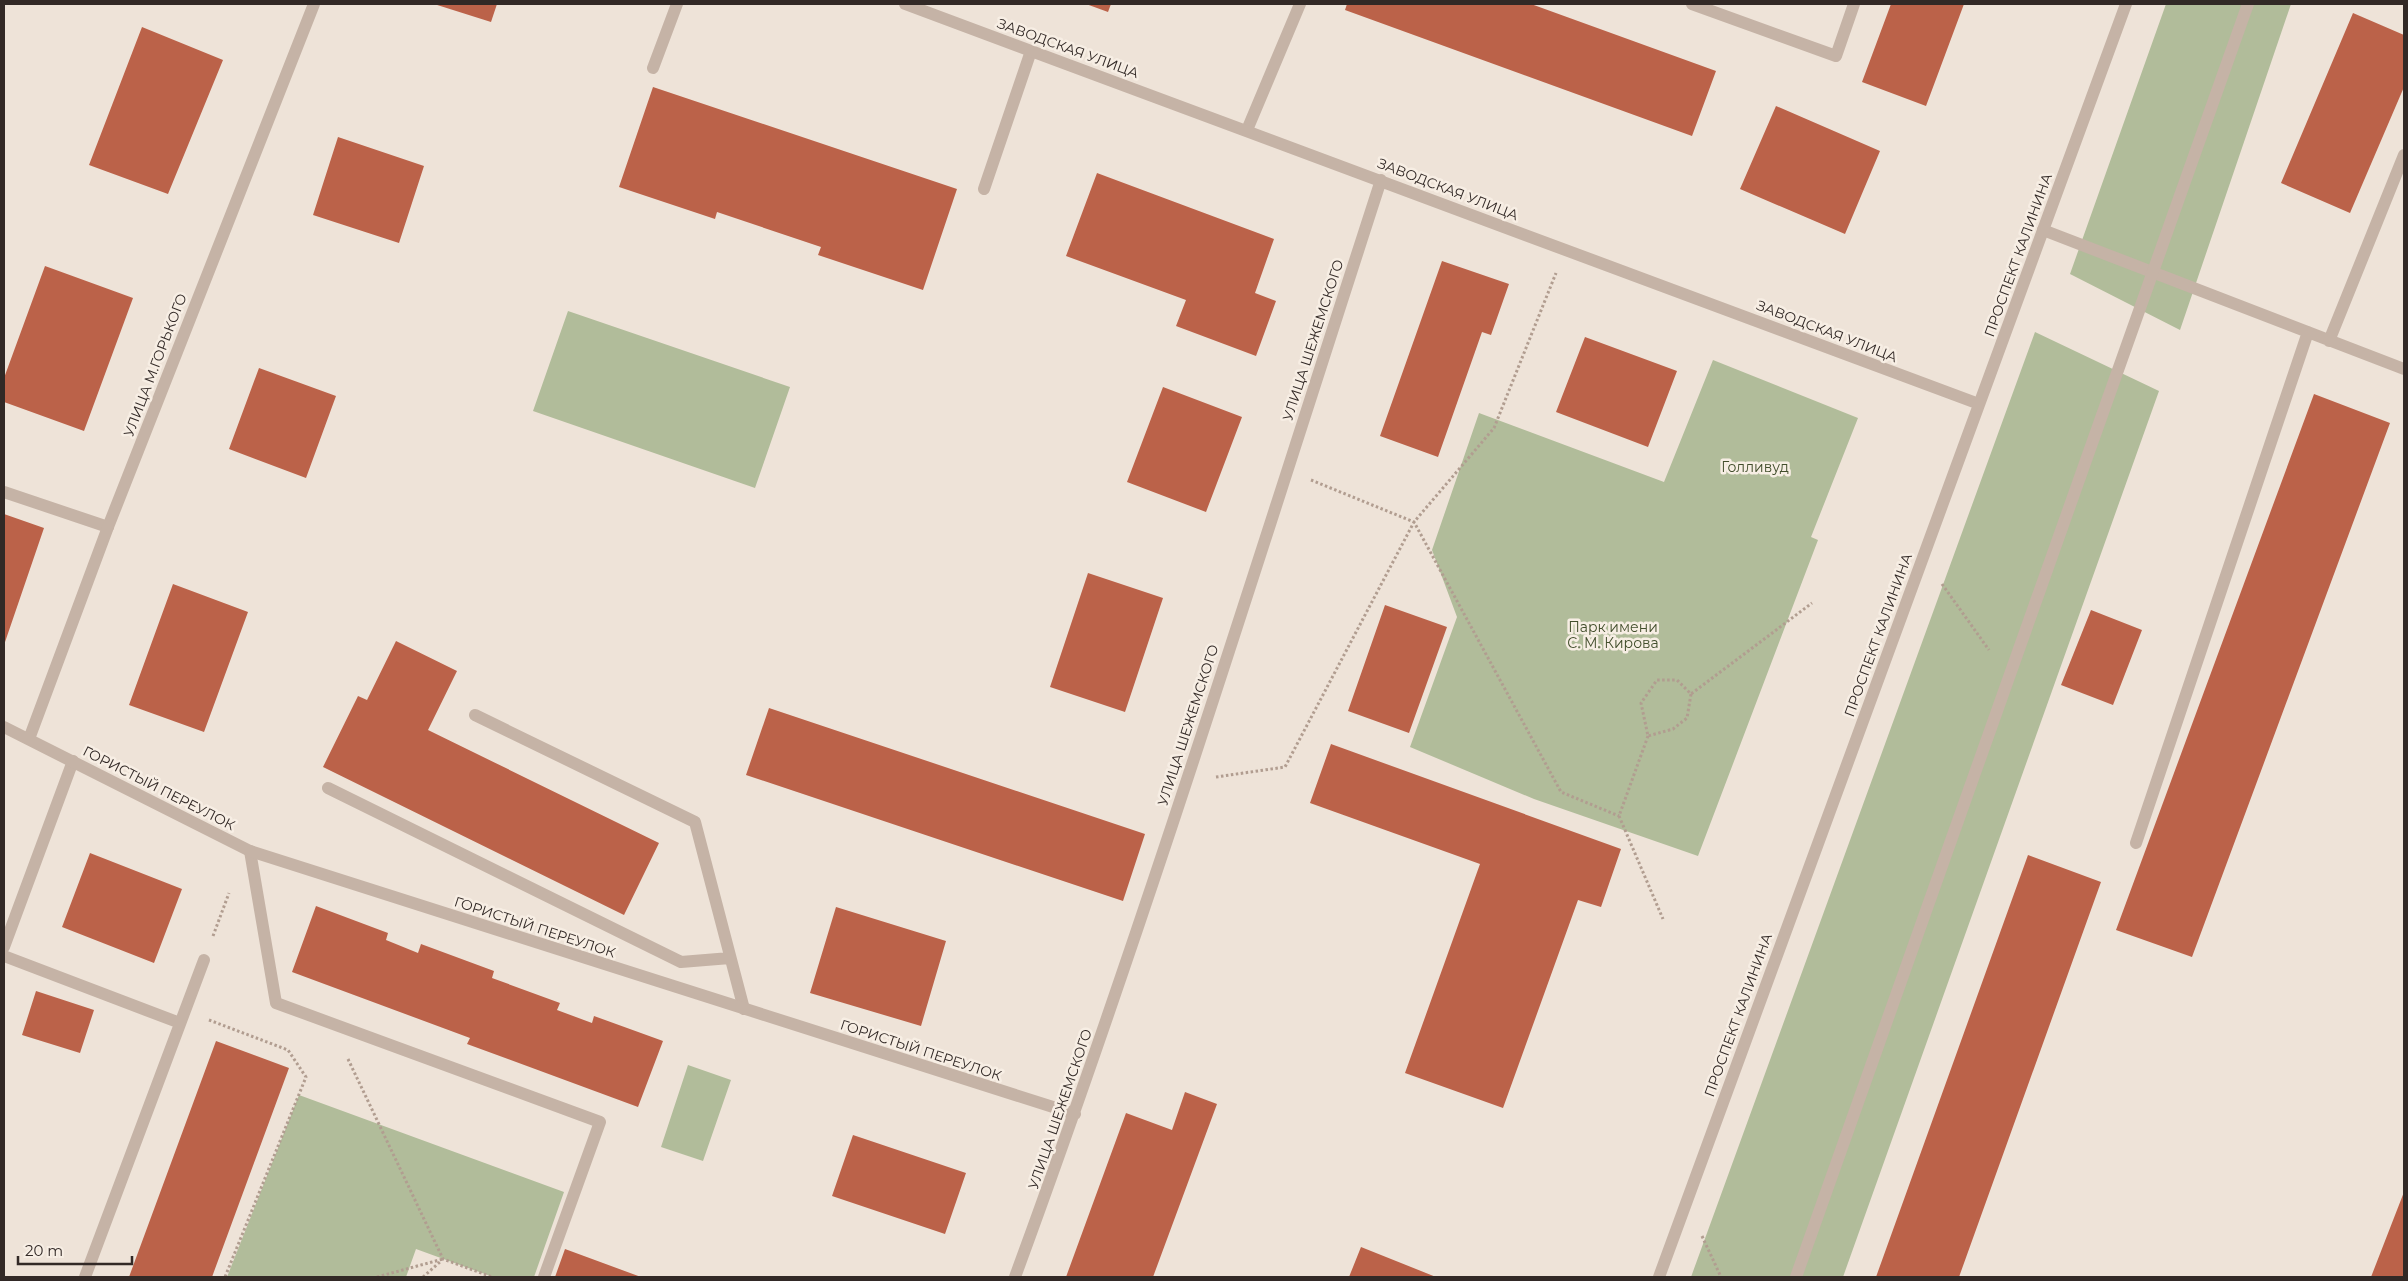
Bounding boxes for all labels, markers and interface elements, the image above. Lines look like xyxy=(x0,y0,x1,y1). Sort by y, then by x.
street label: ЗАВОДСКАЯ УЛИЦА xyxy=(995,14,1142,82)
street label: ЗАВОДСКАЯ УЛИЦА xyxy=(1375,154,1521,224)
street label: ПРОСПЕКТ КАЛИНИНА xyxy=(1980,170,2056,339)
street label: УЛИЦА ШЕЖЕМСКОГО xyxy=(1278,257,1348,423)
street label: УЛИЦА М.ГОРЬКОГО xyxy=(119,291,191,439)
street label: ЗАВОДСКАЯ УЛИЦА xyxy=(1754,296,1900,366)
park label: Голливуд xyxy=(1721,458,1789,476)
street label: ПРОСПЕКТ КАЛИНИНА xyxy=(1840,550,1916,719)
park label: Парк имени С. М. Кирова xyxy=(1567,618,1659,652)
street label: УЛИЦА ШЕЖЕМСКОГО xyxy=(1153,642,1223,808)
street label: ГОРИСТЫЙ ПЕРЕУЛОК xyxy=(80,742,238,834)
street label: ГОРИСТЫЙ ПЕРЕУЛОК xyxy=(452,892,618,962)
street label: ПРОСПЕКТ КАЛИНИНА xyxy=(1700,930,1776,1099)
street label: ГОРИСТЫЙ ПЕРЕУЛОК xyxy=(838,1015,1004,1085)
street label: УЛИЦА ШЕЖЕМСКОГО xyxy=(1024,1026,1096,1192)
scale bar xyxy=(18,1234,131,1266)
text: 20 m xyxy=(25,1241,63,1260)

